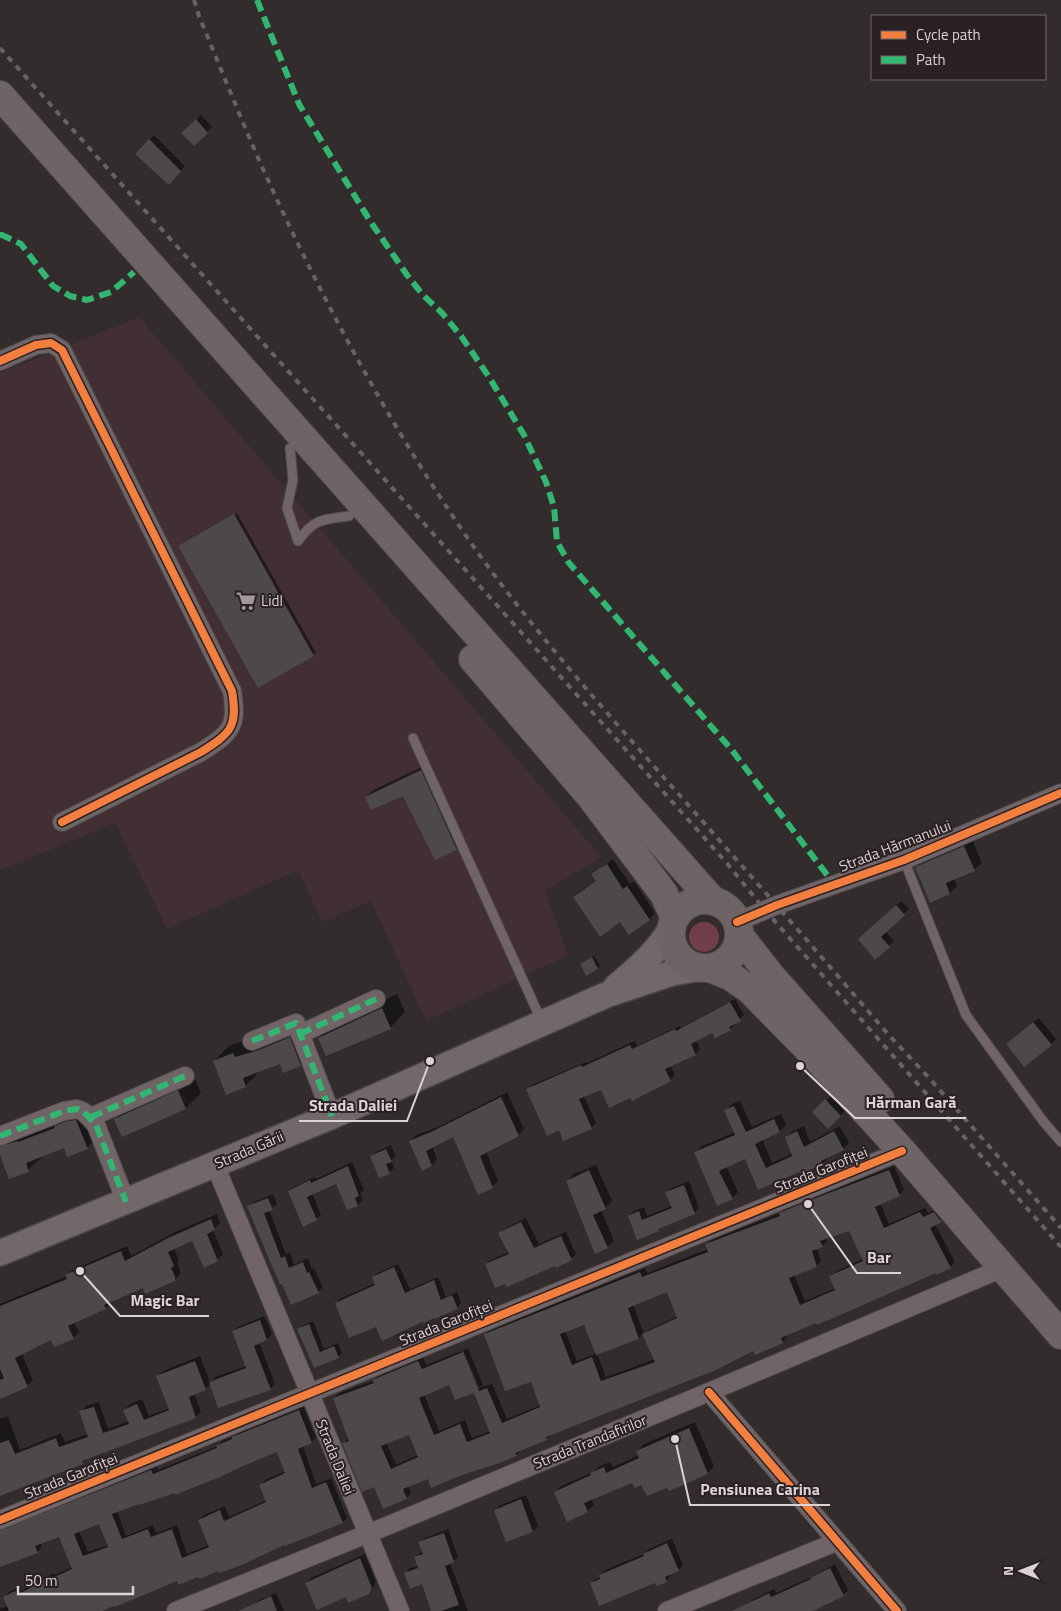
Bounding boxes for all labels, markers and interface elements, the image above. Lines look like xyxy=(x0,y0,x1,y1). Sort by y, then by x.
legend xyxy=(871,15,1046,80)
text: Cycle path xyxy=(916,23,981,46)
text: Path xyxy=(916,48,946,71)
place label: Lidl xyxy=(261,589,283,612)
supermarket icon: Lidl xyxy=(235,590,257,612)
street label: Strada Hărmanului xyxy=(835,814,954,877)
callout: Hărman Gară xyxy=(855,1087,966,1118)
callout: Strada Daliei xyxy=(299,1090,407,1121)
text: Hărman Gară xyxy=(865,1090,957,1114)
text: Strada Daliei xyxy=(309,1093,397,1117)
street label: Strada Gării xyxy=(211,1125,287,1174)
street label: Strada Garofiței xyxy=(771,1140,871,1199)
callout: Bar xyxy=(857,1242,901,1273)
text: Bar xyxy=(867,1245,891,1269)
callout: Magic Bar xyxy=(120,1285,209,1316)
text: Magic Bar xyxy=(130,1288,200,1312)
street label: Strada Garofiței xyxy=(396,1293,496,1352)
street label: Strada Trandafirilor xyxy=(529,1408,650,1475)
street label: Strada Daliei xyxy=(310,1416,361,1498)
street label: Strada Garofiței xyxy=(21,1446,121,1505)
callout: Pensiunea Carina xyxy=(690,1474,830,1505)
text: Pensiunea Carina xyxy=(700,1477,820,1501)
north arrow xyxy=(996,1546,1046,1596)
scale bar xyxy=(18,1564,132,1596)
text: N xyxy=(997,1566,1018,1576)
text: 50 m xyxy=(25,1569,58,1592)

